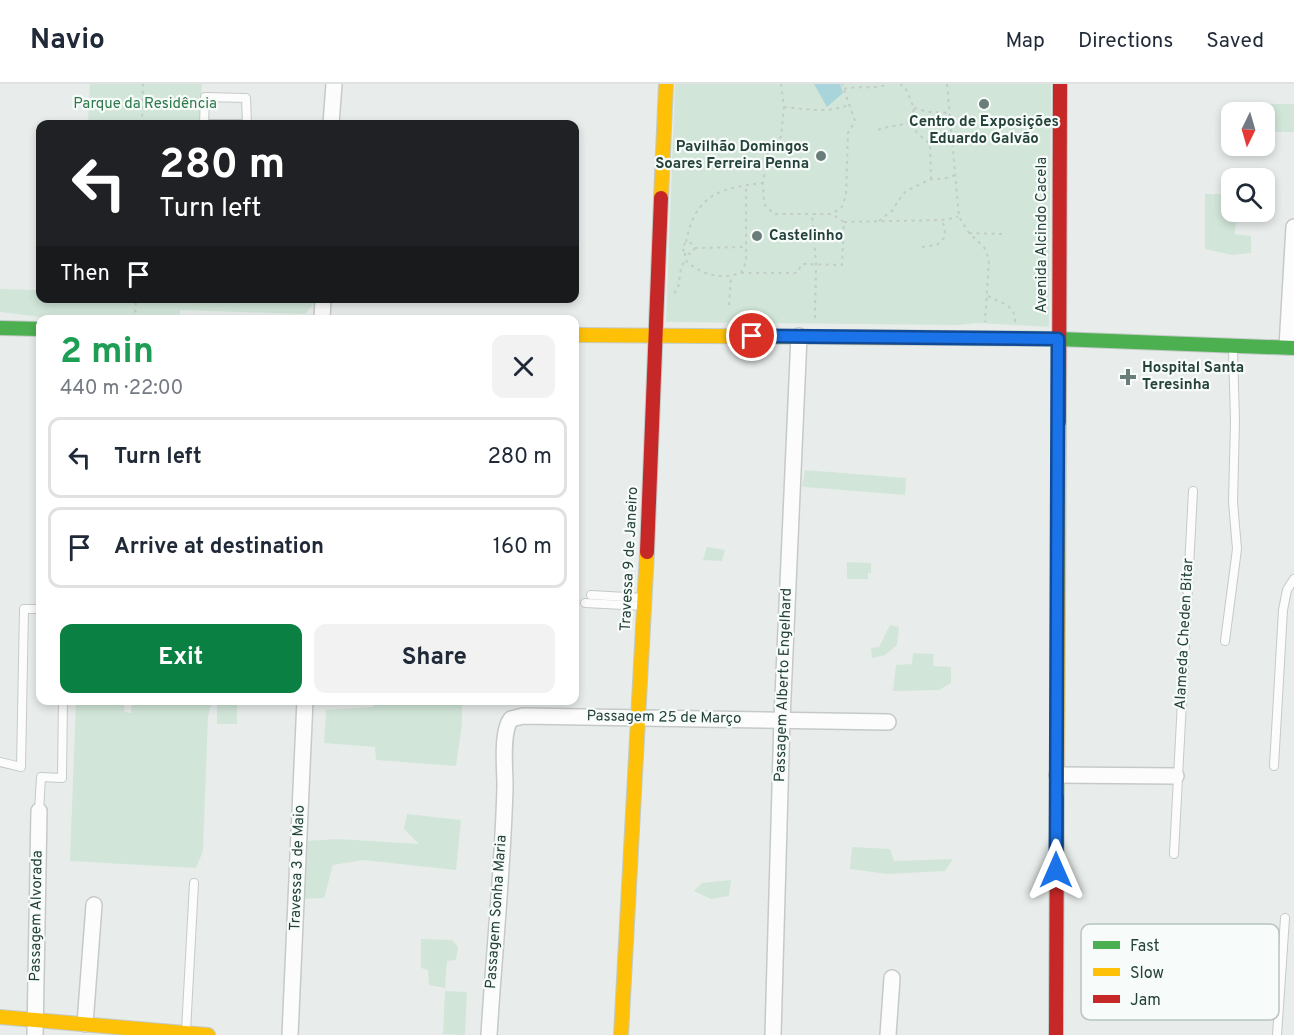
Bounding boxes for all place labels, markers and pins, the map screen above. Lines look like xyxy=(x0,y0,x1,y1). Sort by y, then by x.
marker: Centro de Exposições Eduardo Galvão xyxy=(977,97,991,111)
place label: Centro de Exposições Eduardo Galvão xyxy=(909,113,1059,149)
place label: Pavilhão Domingos Soares Ferreira Penna xyxy=(655,138,809,174)
marker: Pavilhão Domingos Soares Ferreira Penna xyxy=(814,149,828,163)
place label: Castelinho xyxy=(769,227,843,246)
marker: Castelinho xyxy=(750,229,764,243)
pin xyxy=(726,310,777,361)
place label: Hospital Santa Teresinha xyxy=(1142,359,1244,395)
marker: Hospital Santa Teresinha xyxy=(1119,368,1137,386)

